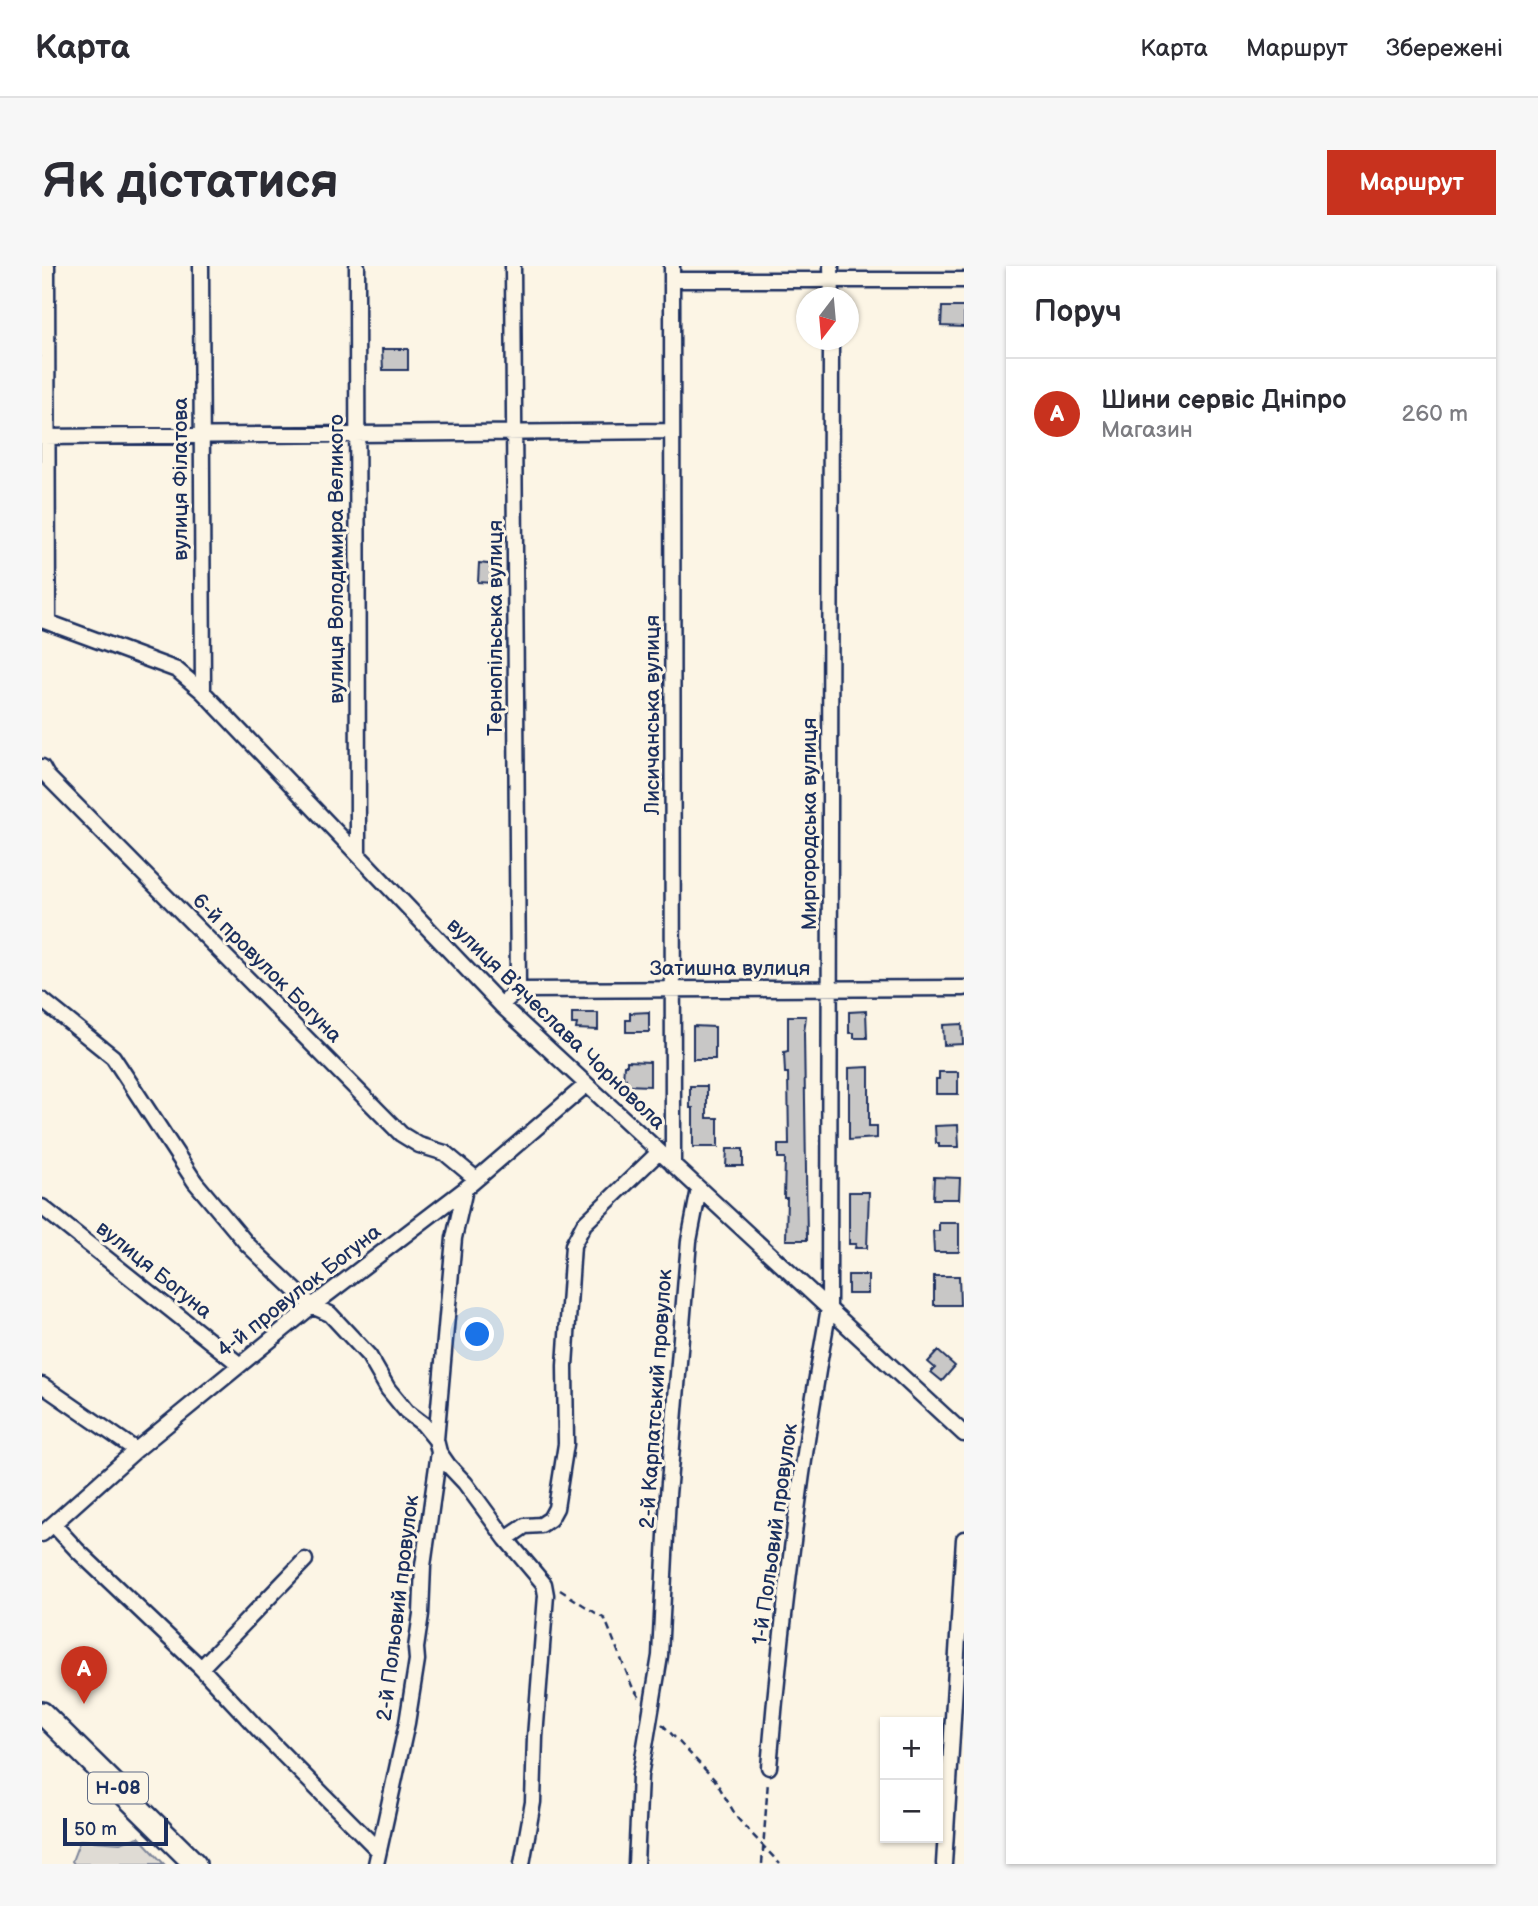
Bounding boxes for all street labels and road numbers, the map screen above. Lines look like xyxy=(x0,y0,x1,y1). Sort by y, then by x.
street label: вулиця Філатова xyxy=(168,397,193,561)
street label: вулиця Володимира Великого xyxy=(324,414,349,704)
street label: Тернопільська вулиця xyxy=(483,520,508,736)
street label: Лисичанська вулиця xyxy=(640,615,665,816)
street label: Миргородська вулиця xyxy=(797,718,822,930)
street label: 6-й провулок Богуна xyxy=(187,888,347,1048)
street label: вулиця Вʼячеслава Чорновола xyxy=(442,913,671,1135)
street label: Затишна вулиця xyxy=(650,956,810,981)
street label: вулиця Богуна xyxy=(91,1216,217,1325)
street label: 4-й провулок Богуна xyxy=(212,1219,386,1363)
street label: 2-й Карпатський провулок xyxy=(634,1268,678,1530)
street label: 1-й Польовий провулок xyxy=(747,1422,803,1646)
street label: 2-й Польовий провулок xyxy=(372,1494,424,1722)
road number: Н-08 xyxy=(88,1772,148,1804)

